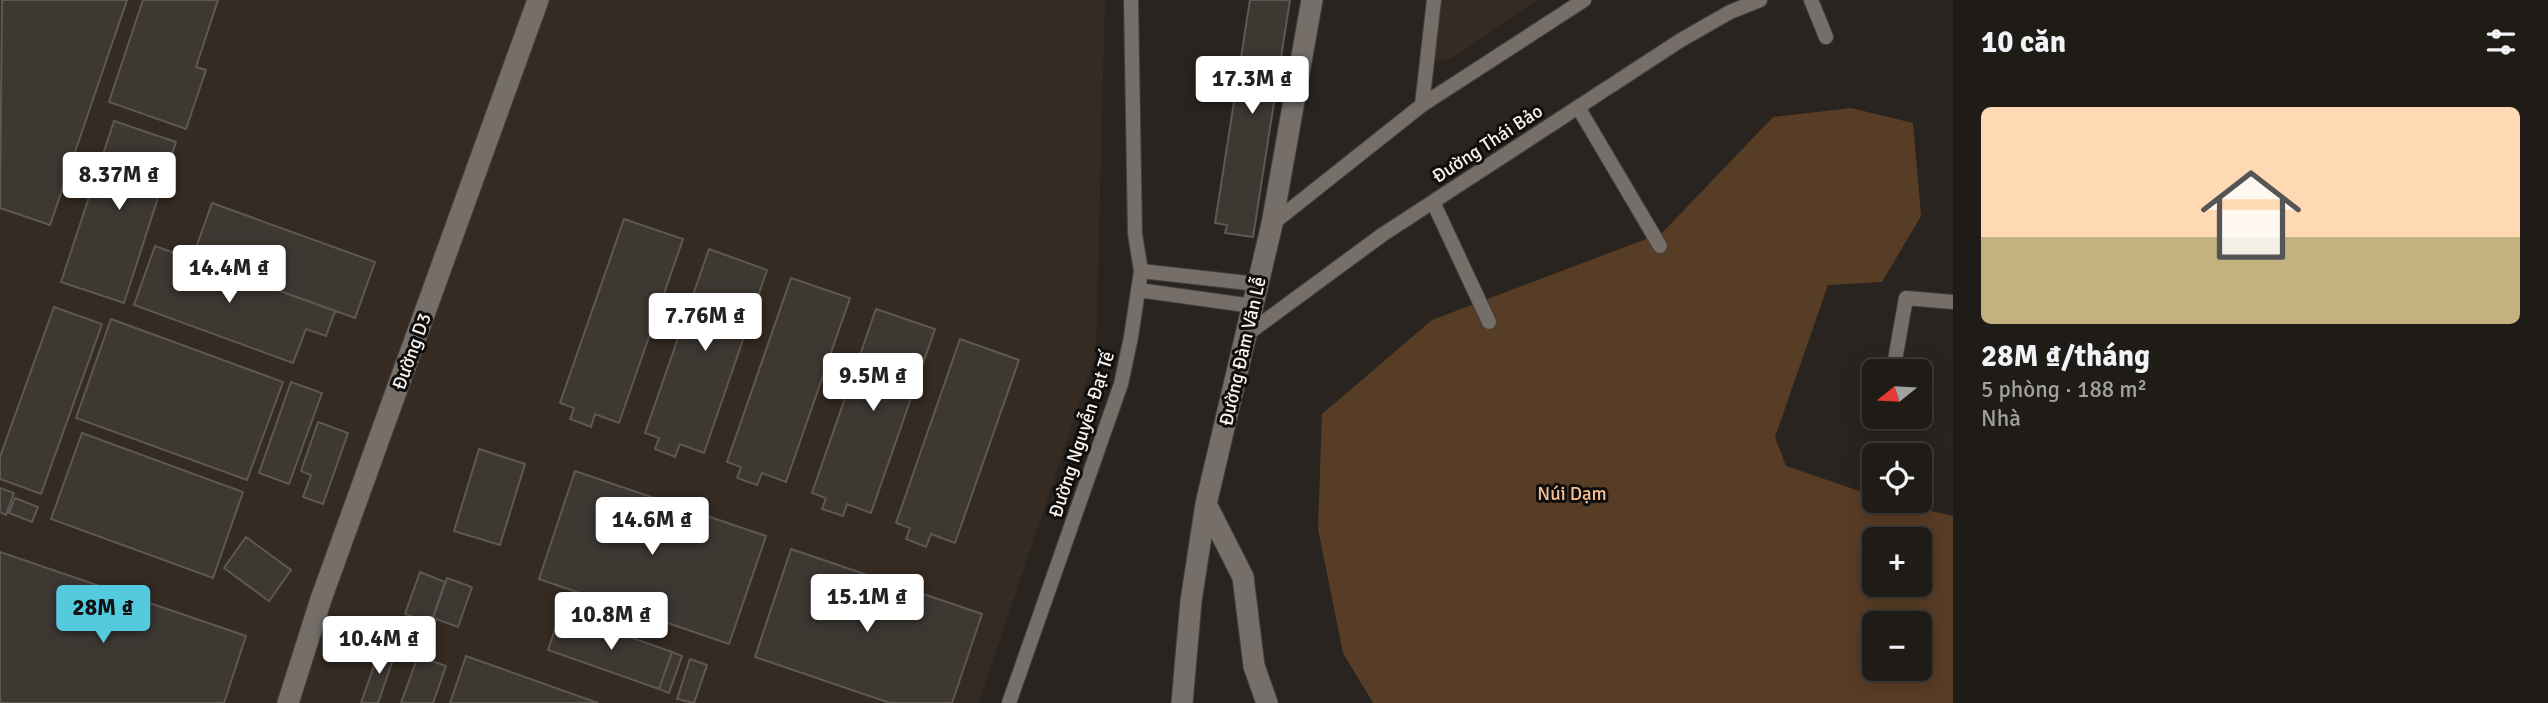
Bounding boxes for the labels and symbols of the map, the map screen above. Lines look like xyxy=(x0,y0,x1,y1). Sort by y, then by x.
pin: 17.3M ₫ xyxy=(1187,57,1317,116)
street label: Đường Thái Bảo xyxy=(1428,99,1548,189)
pin: 8.37M ₫ xyxy=(54,152,184,212)
pin: 14.4M ₫ xyxy=(164,246,294,305)
street label: Đường Đàm Văn Lễ xyxy=(1214,274,1272,428)
pin: 7.76M ₫ xyxy=(640,294,770,353)
street label: Đường D3 xyxy=(387,310,437,393)
street label: Đường Nguyễn Đạt Tế xyxy=(1044,348,1120,521)
pin: 9.5M ₫ xyxy=(816,354,930,413)
north arrow xyxy=(1862,359,1932,429)
park label: Núi Dạm xyxy=(1537,482,1607,506)
pin: 14.6M ₫ xyxy=(587,498,717,557)
pin: 15.1M ₫ xyxy=(802,574,932,634)
pin: 28M ₫ xyxy=(54,586,152,645)
pin: 10.8M ₫ xyxy=(546,592,676,652)
pin: 10.4M ₫ xyxy=(314,616,444,676)

